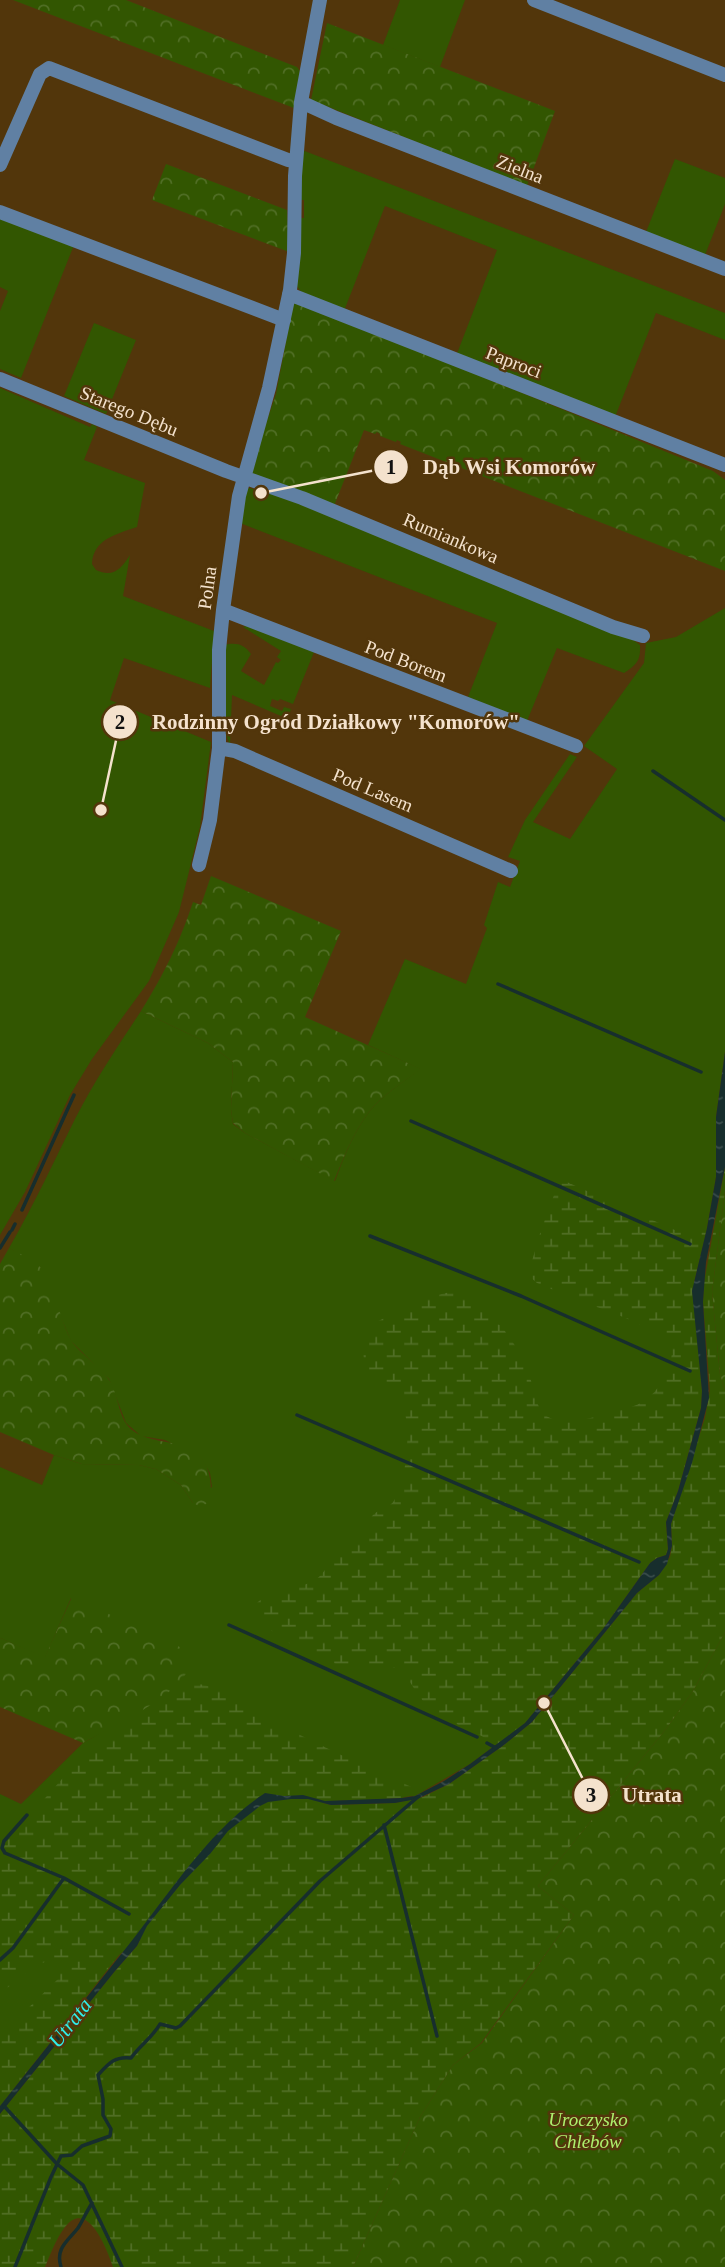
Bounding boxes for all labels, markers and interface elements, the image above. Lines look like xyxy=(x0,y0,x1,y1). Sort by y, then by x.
street label: Zielna xyxy=(494,151,547,188)
street label: Paproci xyxy=(483,342,545,382)
street label: Starego Dębu xyxy=(77,382,182,440)
callout: Dąb Wsi Komorów xyxy=(373,446,609,488)
text: 1 xyxy=(386,455,396,479)
text: Dąb Wsi Komorów xyxy=(423,455,596,479)
street label: Rumiankowa xyxy=(400,509,502,568)
street label: Polna xyxy=(194,565,220,611)
street label: Pod Borem xyxy=(362,636,450,686)
callout: Rodzinny Ogród Działkowy "Komorów" xyxy=(103,701,534,743)
text: 2 xyxy=(115,710,125,734)
text: Rodzinny Ogród Działkowy "Komorów" xyxy=(152,710,520,734)
street label: Pod Lasem xyxy=(330,764,416,816)
callout: Utrata xyxy=(573,1774,696,1816)
text: 3 xyxy=(586,1783,596,1807)
text: Utrata xyxy=(622,1783,682,1807)
water label: Utrata xyxy=(43,1994,97,2052)
park label: Uroczysko Chlebów xyxy=(548,2109,628,2152)

